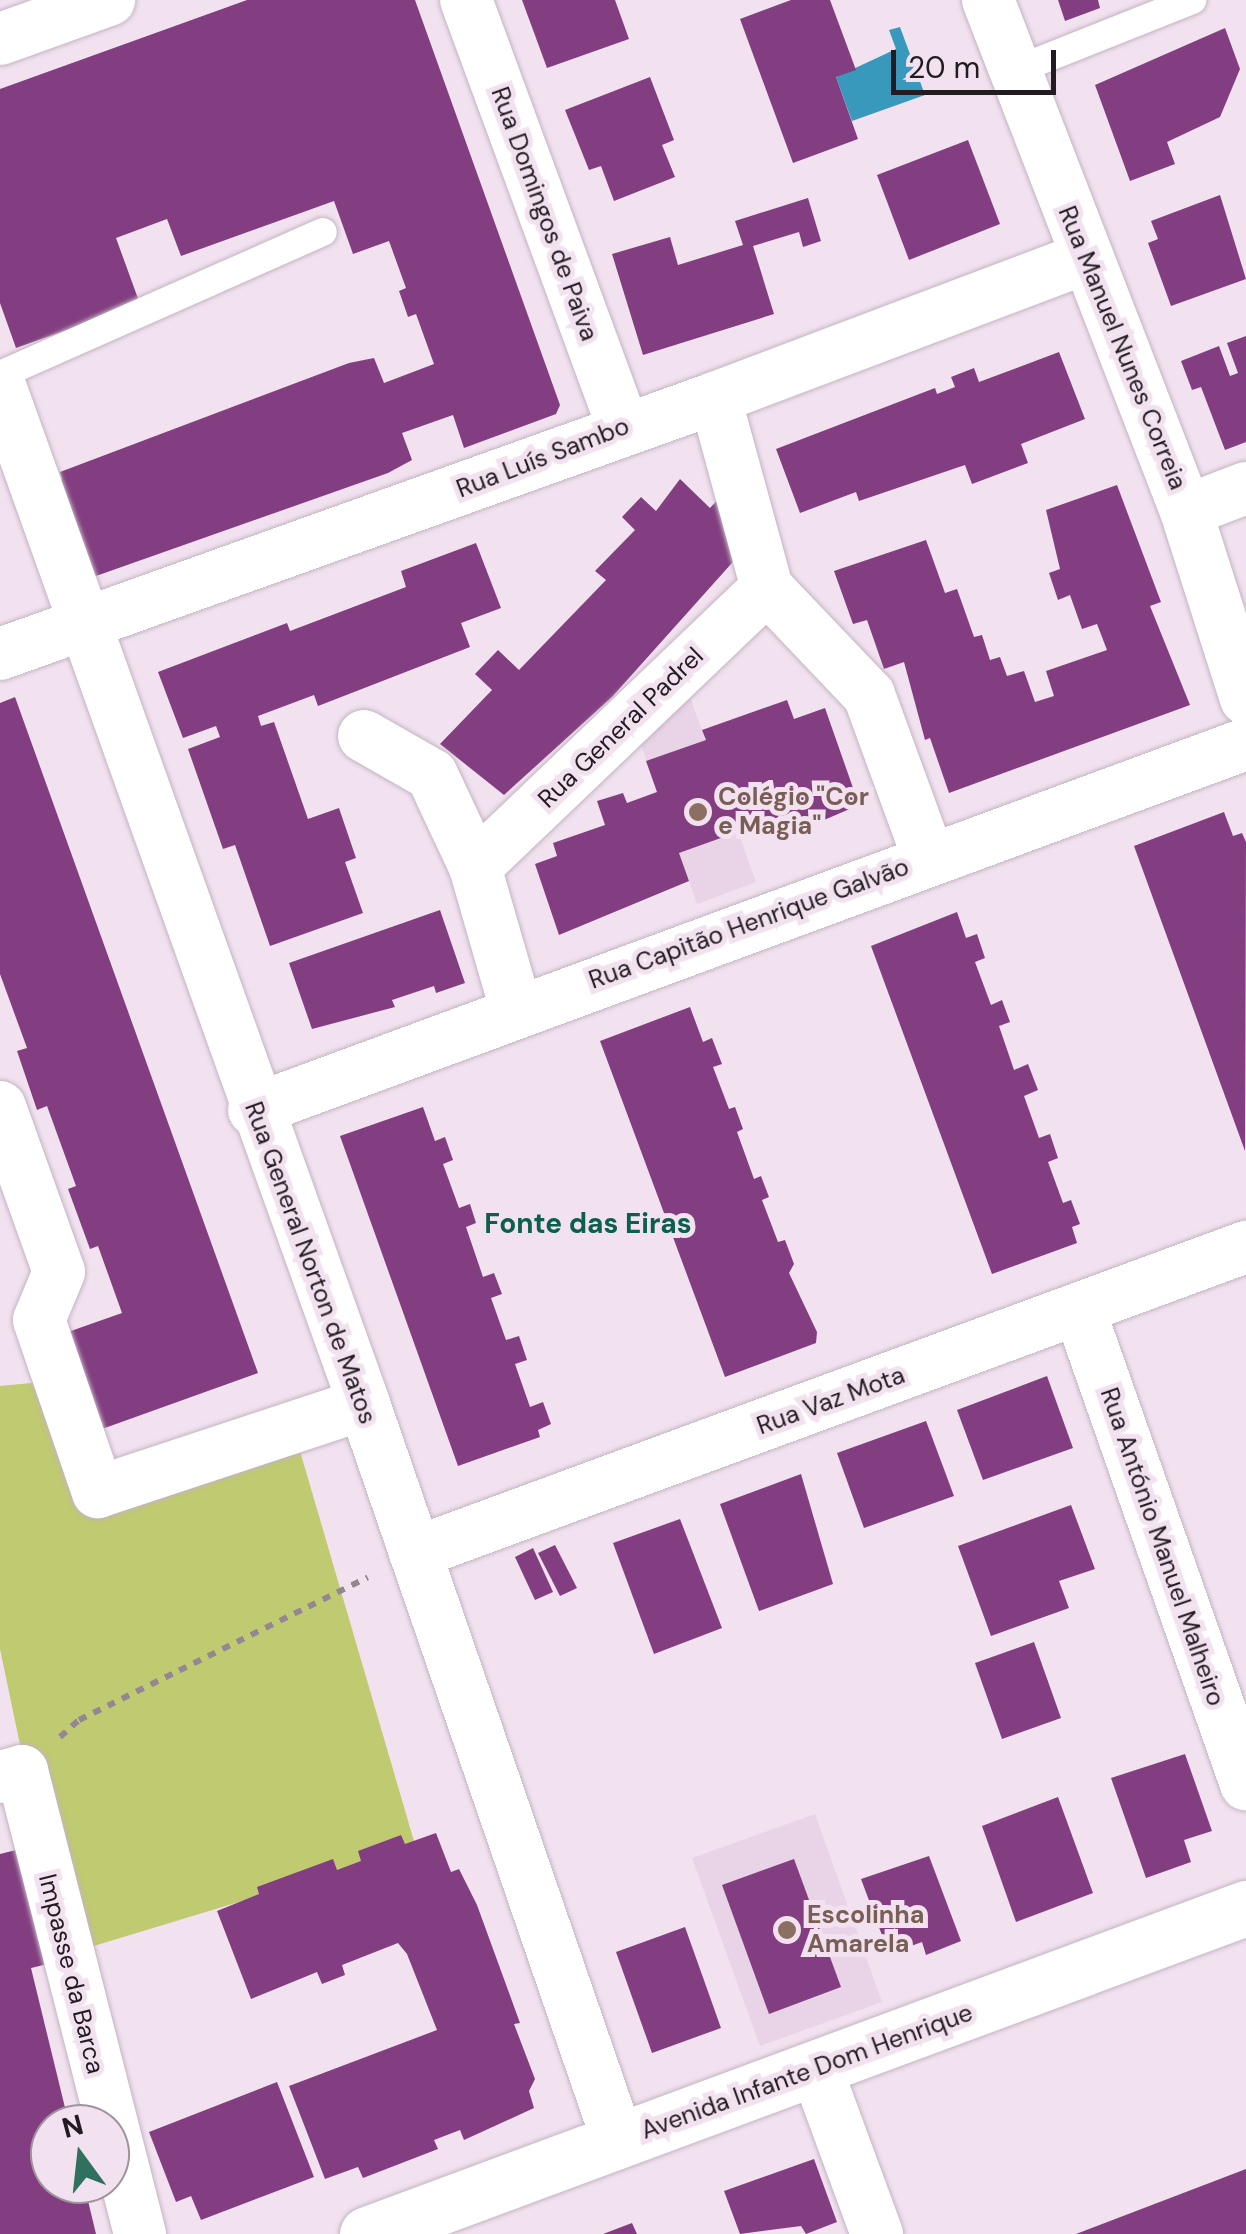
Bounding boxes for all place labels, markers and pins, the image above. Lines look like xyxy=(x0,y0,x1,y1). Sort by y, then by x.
place label: Colégio "Cor e Magia" xyxy=(718,783,869,842)
marker: Colégio "Cor e Magia" xyxy=(687,801,709,823)
place label: Escolinha Amarela xyxy=(807,1901,924,1960)
marker: Escolinha Amarela xyxy=(776,1919,798,1941)

